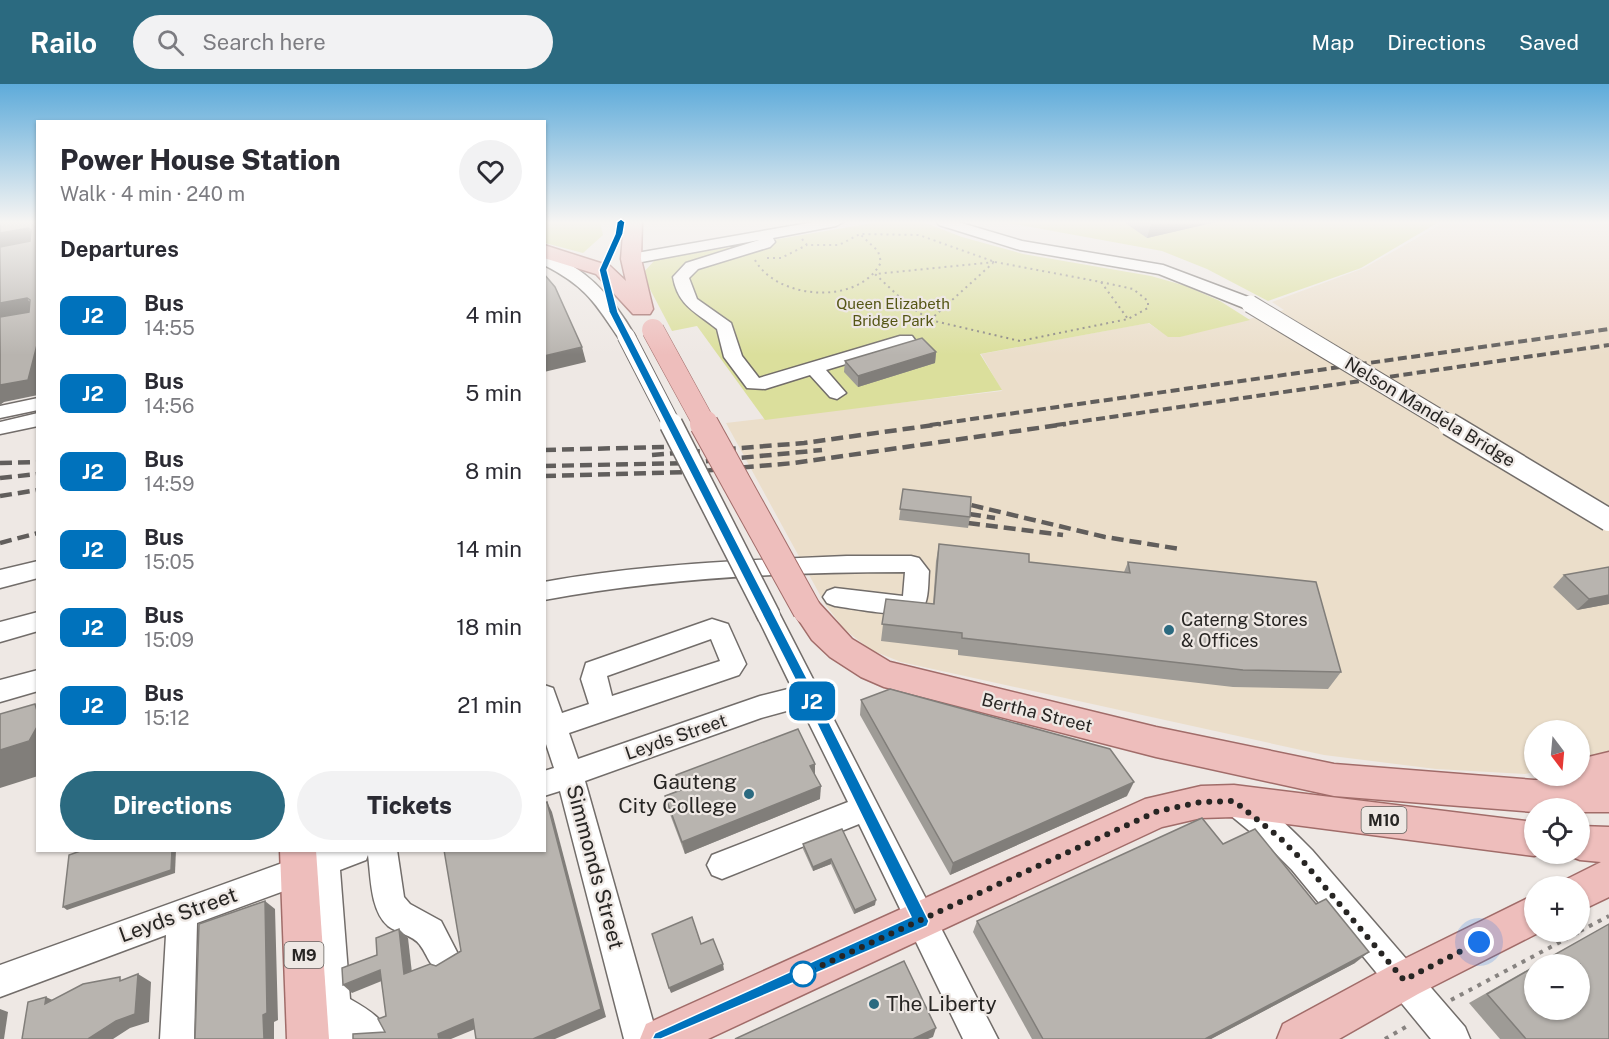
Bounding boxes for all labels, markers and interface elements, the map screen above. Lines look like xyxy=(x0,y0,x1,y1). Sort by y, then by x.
search box xyxy=(133,15,553,69)
text: Railo xyxy=(30,26,97,59)
icon: search xyxy=(154,26,187,59)
text: Search here xyxy=(202,29,326,55)
text: Map xyxy=(1312,30,1354,55)
text: Directions xyxy=(1387,30,1486,55)
text: Saved xyxy=(1519,30,1579,55)
button: heart xyxy=(459,140,522,203)
text: Power House Station xyxy=(60,143,341,176)
text: Walk · 4 min · 240 m xyxy=(60,182,245,206)
text: Departures xyxy=(60,236,179,262)
text: Bus xyxy=(144,290,184,316)
park label: Queen Elizabeth Bridge Park xyxy=(836,295,950,329)
text: 4 min xyxy=(466,302,522,328)
text: J2 xyxy=(82,303,104,328)
text: 14:55 xyxy=(144,316,195,340)
street label: Nelson Mandela Bridge xyxy=(1341,352,1519,471)
text: Bus xyxy=(144,368,184,394)
text: 5 min xyxy=(465,380,522,406)
text: J2 xyxy=(82,381,104,406)
text: 14:56 xyxy=(144,394,194,418)
text: Bus xyxy=(144,446,184,472)
text: 8 min xyxy=(465,458,522,484)
text: J2 xyxy=(82,459,104,484)
text: 14:59 xyxy=(144,472,195,496)
text: Bus xyxy=(144,524,184,550)
text: 14 min xyxy=(457,536,522,562)
text: J2 xyxy=(82,537,104,562)
text: 15:05 xyxy=(144,550,195,574)
text: Bus xyxy=(144,602,184,628)
place label: Caterng Stores & Offices xyxy=(1181,609,1308,651)
text: 18 min xyxy=(456,614,522,640)
text: J2 xyxy=(82,615,104,640)
marker: Caterng Stores & Offices xyxy=(1162,623,1176,637)
text: 15:09 xyxy=(144,628,194,652)
text: Bus xyxy=(144,680,184,706)
line badge: J2 xyxy=(785,682,839,720)
text: J2 xyxy=(801,689,823,714)
street label: Bertha Street xyxy=(980,689,1095,736)
text: 21 min xyxy=(457,692,522,718)
text: J2 xyxy=(82,693,104,718)
text: 15:12 xyxy=(144,706,190,730)
street label: Leyds Street xyxy=(622,709,730,764)
north arrow xyxy=(1524,720,1590,786)
map controls xyxy=(1524,720,1590,1020)
place label: Gauteng City College xyxy=(618,769,737,818)
button: Directions xyxy=(60,771,285,840)
button: Tickets xyxy=(297,771,522,840)
street label: Simmonds Street xyxy=(562,782,629,952)
marker: Gauteng City College xyxy=(742,787,756,801)
button: locate xyxy=(1524,798,1590,864)
road number: M10 xyxy=(1362,807,1406,833)
button: + xyxy=(1524,876,1590,942)
street label: Leyds Street xyxy=(115,882,240,947)
your location xyxy=(1464,927,1494,957)
road number: M9 xyxy=(284,942,324,968)
button: − xyxy=(1524,954,1590,1020)
unlabelled marker xyxy=(790,961,816,987)
place label: The Liberty xyxy=(886,991,997,1016)
marker: The Liberty xyxy=(867,997,881,1011)

